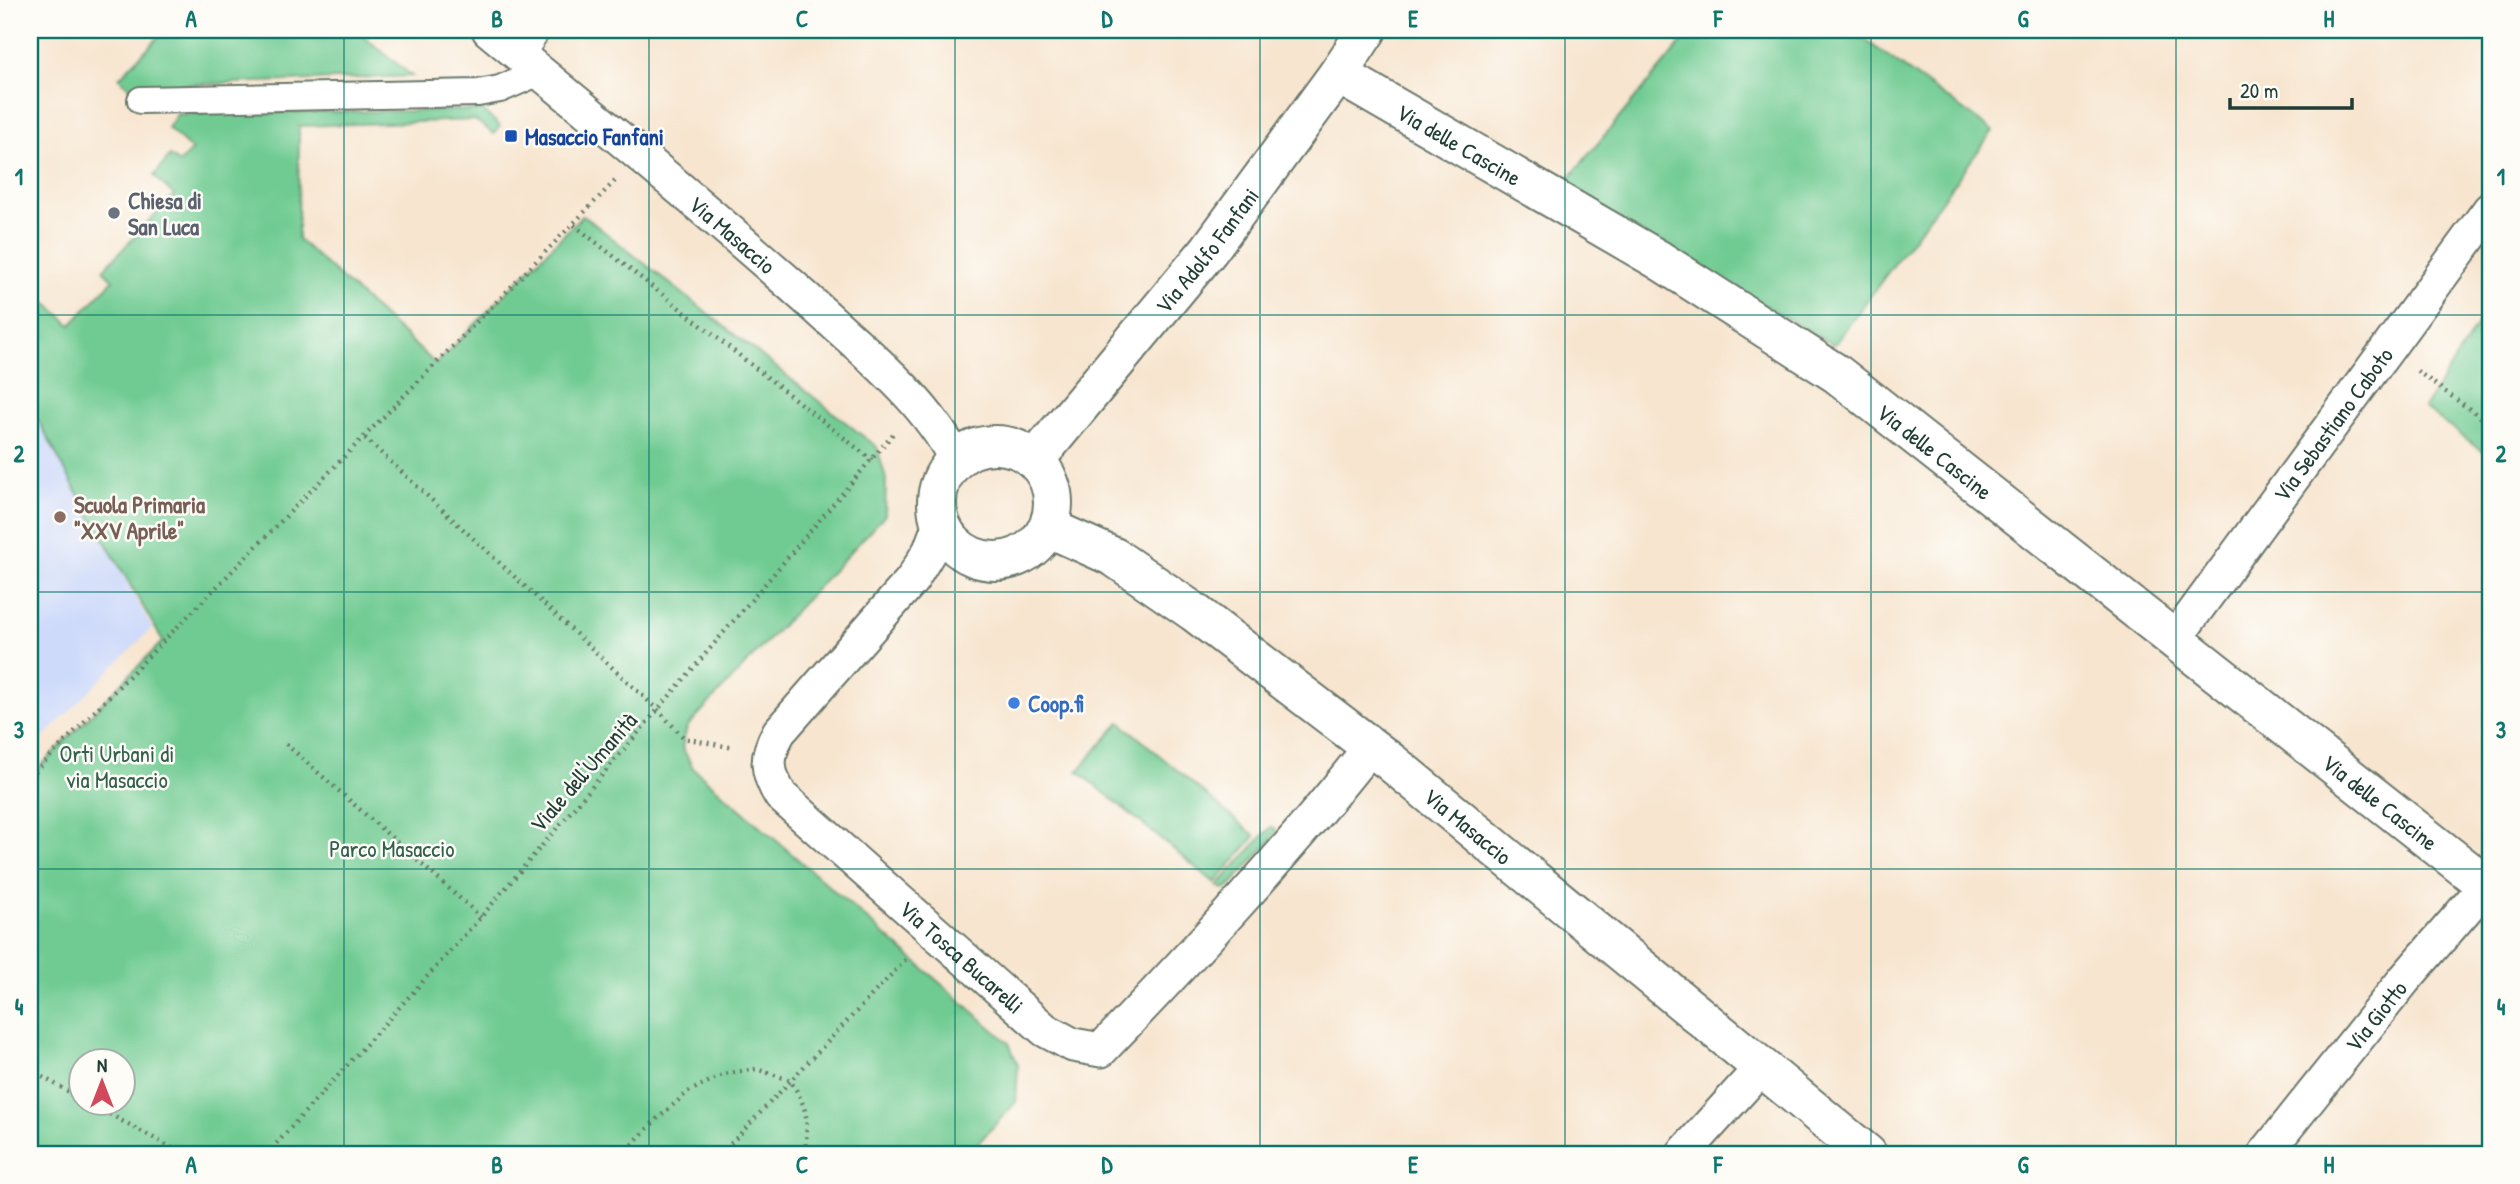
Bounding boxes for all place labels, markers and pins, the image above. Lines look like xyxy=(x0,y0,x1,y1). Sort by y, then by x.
place label: Masaccio Fanfani xyxy=(525,121,664,152)
marker: Masaccio Fanfani xyxy=(503,128,519,144)
place label: Chiesa di San Luca xyxy=(128,185,202,242)
marker: Chiesa di San Luca xyxy=(106,205,122,221)
place label: Scuola Primaria "XXV Aprile" xyxy=(74,489,205,547)
marker: Scuola Primaria "XXV Aprile" xyxy=(52,509,68,525)
place label: Coop.fi xyxy=(1028,688,1084,720)
marker: Coop.fi xyxy=(1006,695,1022,711)

